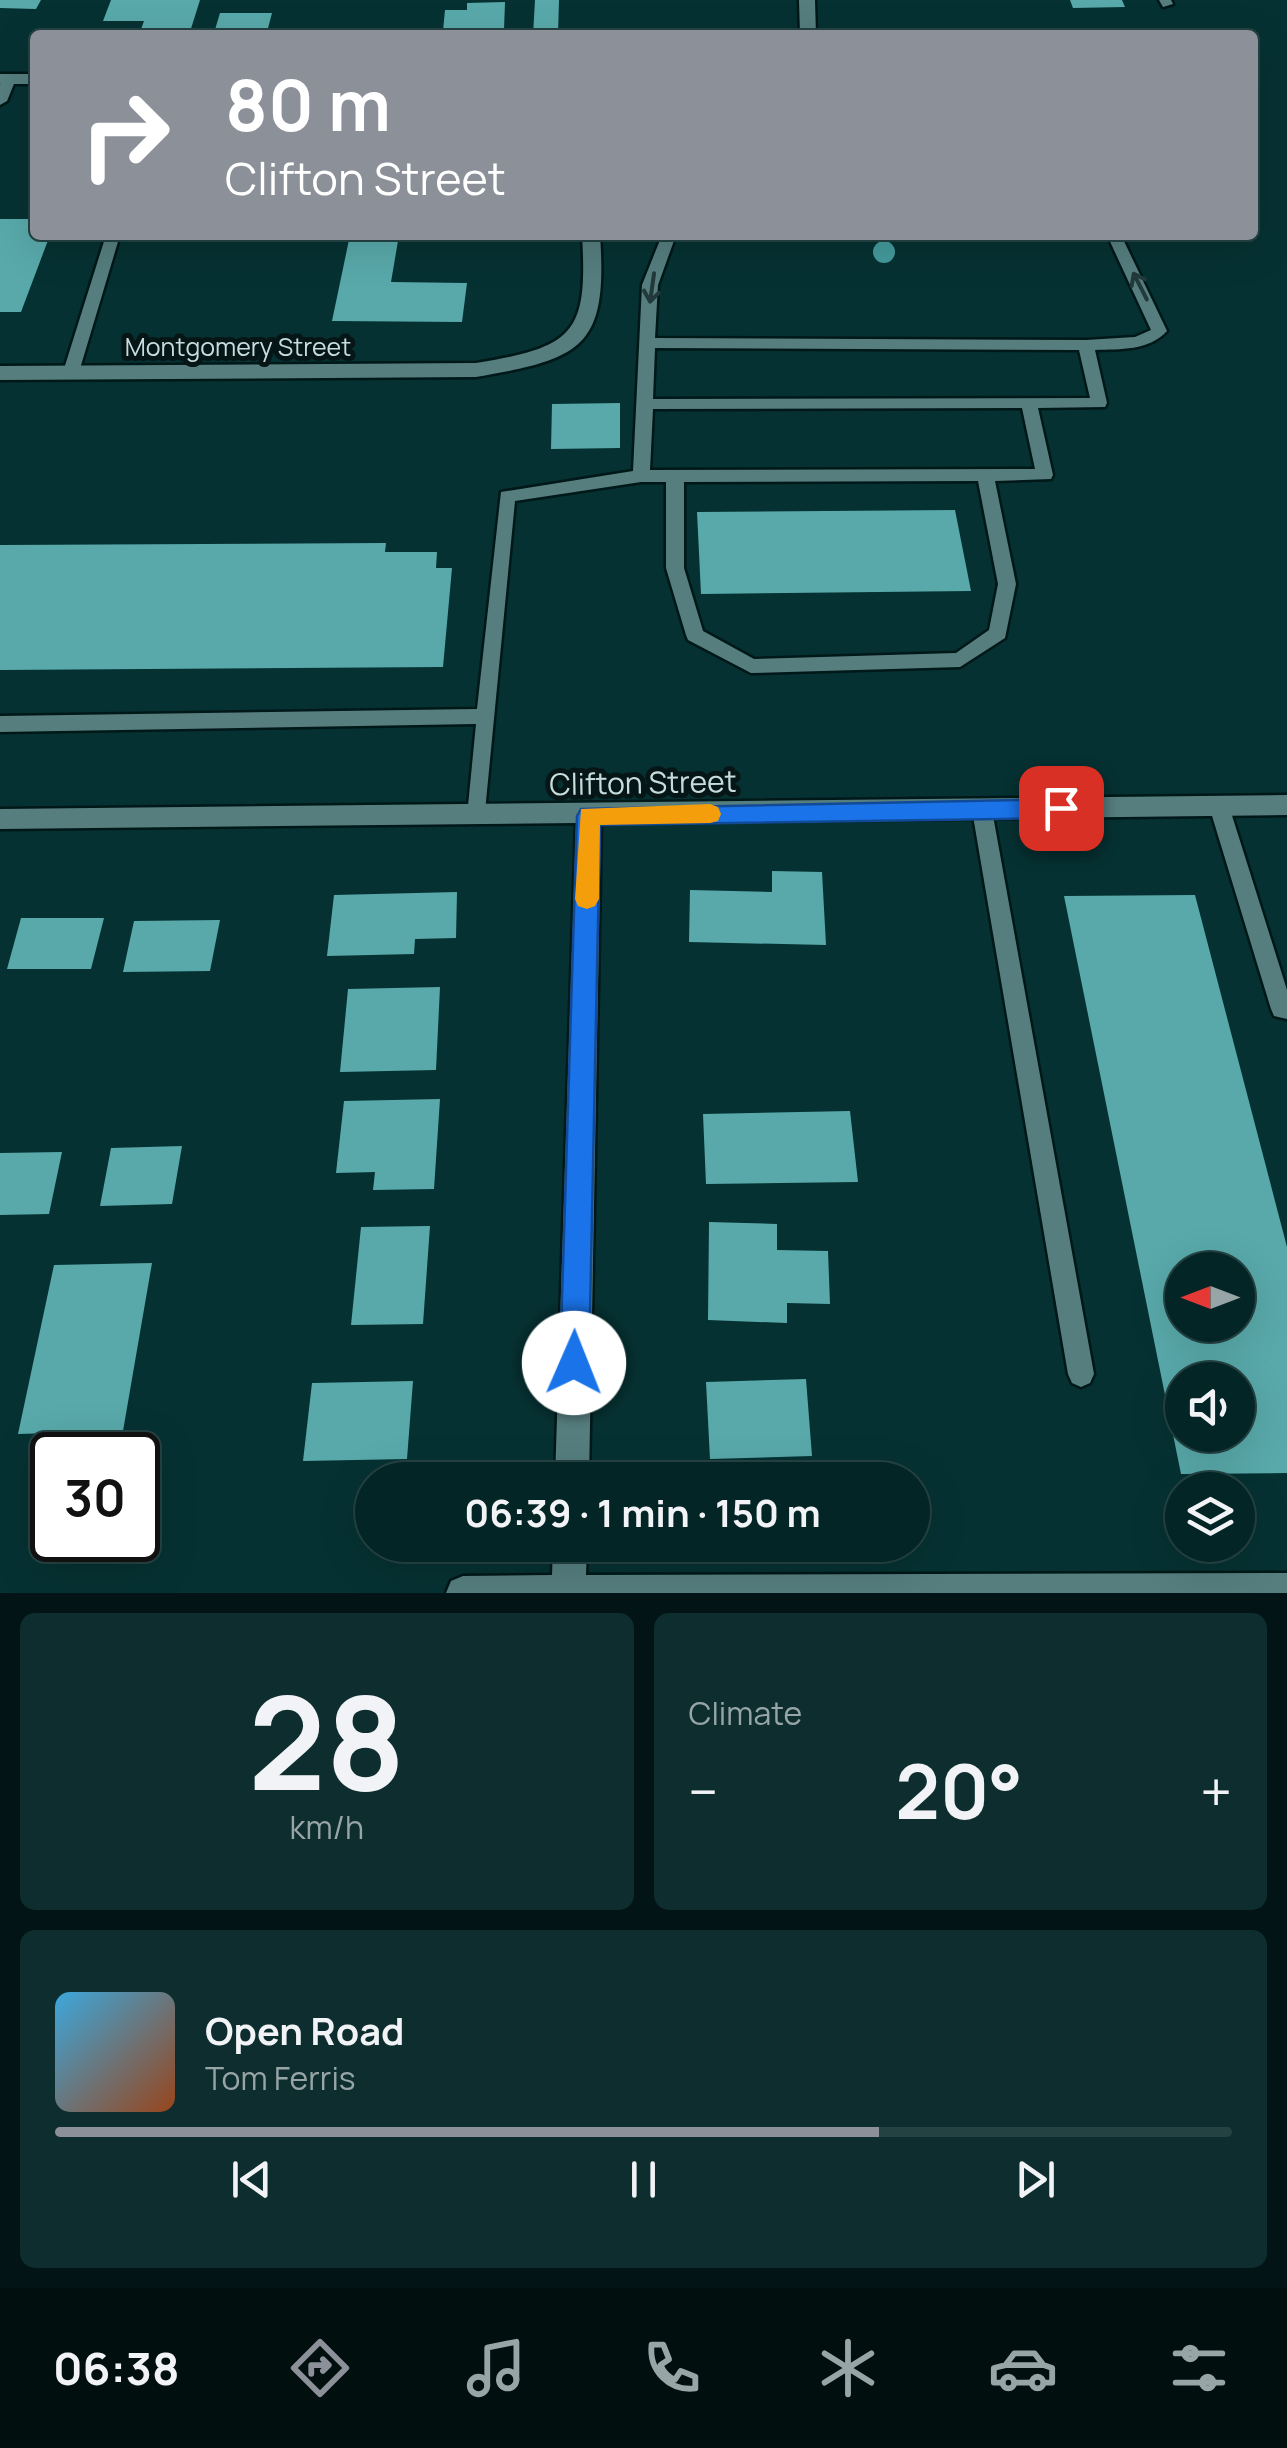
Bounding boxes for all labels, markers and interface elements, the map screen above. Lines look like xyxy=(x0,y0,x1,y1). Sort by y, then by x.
text: 80 m xyxy=(225,56,391,152)
icon: right xyxy=(60,70,190,200)
text: Clifton Street xyxy=(225,147,506,209)
one-way arrow xyxy=(642,271,660,303)
one-way arrow xyxy=(1130,271,1149,301)
street label: Montgomery Street xyxy=(125,329,351,364)
street label: Clifton Street xyxy=(549,760,737,804)
pin xyxy=(1019,766,1104,851)
icon: arrive xyxy=(1034,781,1089,836)
north arrow xyxy=(1165,1252,1255,1342)
map controls xyxy=(1165,1252,1255,1562)
position arrow xyxy=(522,1311,626,1415)
button: sound xyxy=(1165,1362,1255,1452)
speed limit sign: 30 xyxy=(30,1432,160,1562)
button: layers xyxy=(1165,1472,1255,1562)
text: 06:39 · 1 min · 150 m xyxy=(464,1486,821,1538)
text: 28 xyxy=(248,1651,405,1829)
text: Climate xyxy=(689,1691,802,1735)
text: 20° xyxy=(895,1739,1023,1842)
text: − xyxy=(689,1753,718,1829)
text: + xyxy=(1200,1753,1232,1829)
text: km/h xyxy=(290,1805,364,1849)
text: Open Road xyxy=(205,2004,404,2056)
text: Tom Ferris xyxy=(205,2056,356,2100)
icon: previous xyxy=(224,2152,279,2207)
icon: pause xyxy=(616,2152,671,2207)
icon: next xyxy=(1008,2152,1063,2207)
icon: directions xyxy=(285,2333,355,2403)
icon: music xyxy=(461,2333,531,2403)
icon: phone xyxy=(637,2333,707,2403)
icon: climate xyxy=(813,2333,883,2403)
icon: car xyxy=(988,2333,1058,2403)
icon: filters xyxy=(1164,2333,1234,2403)
text: 06:38 xyxy=(53,2337,180,2399)

